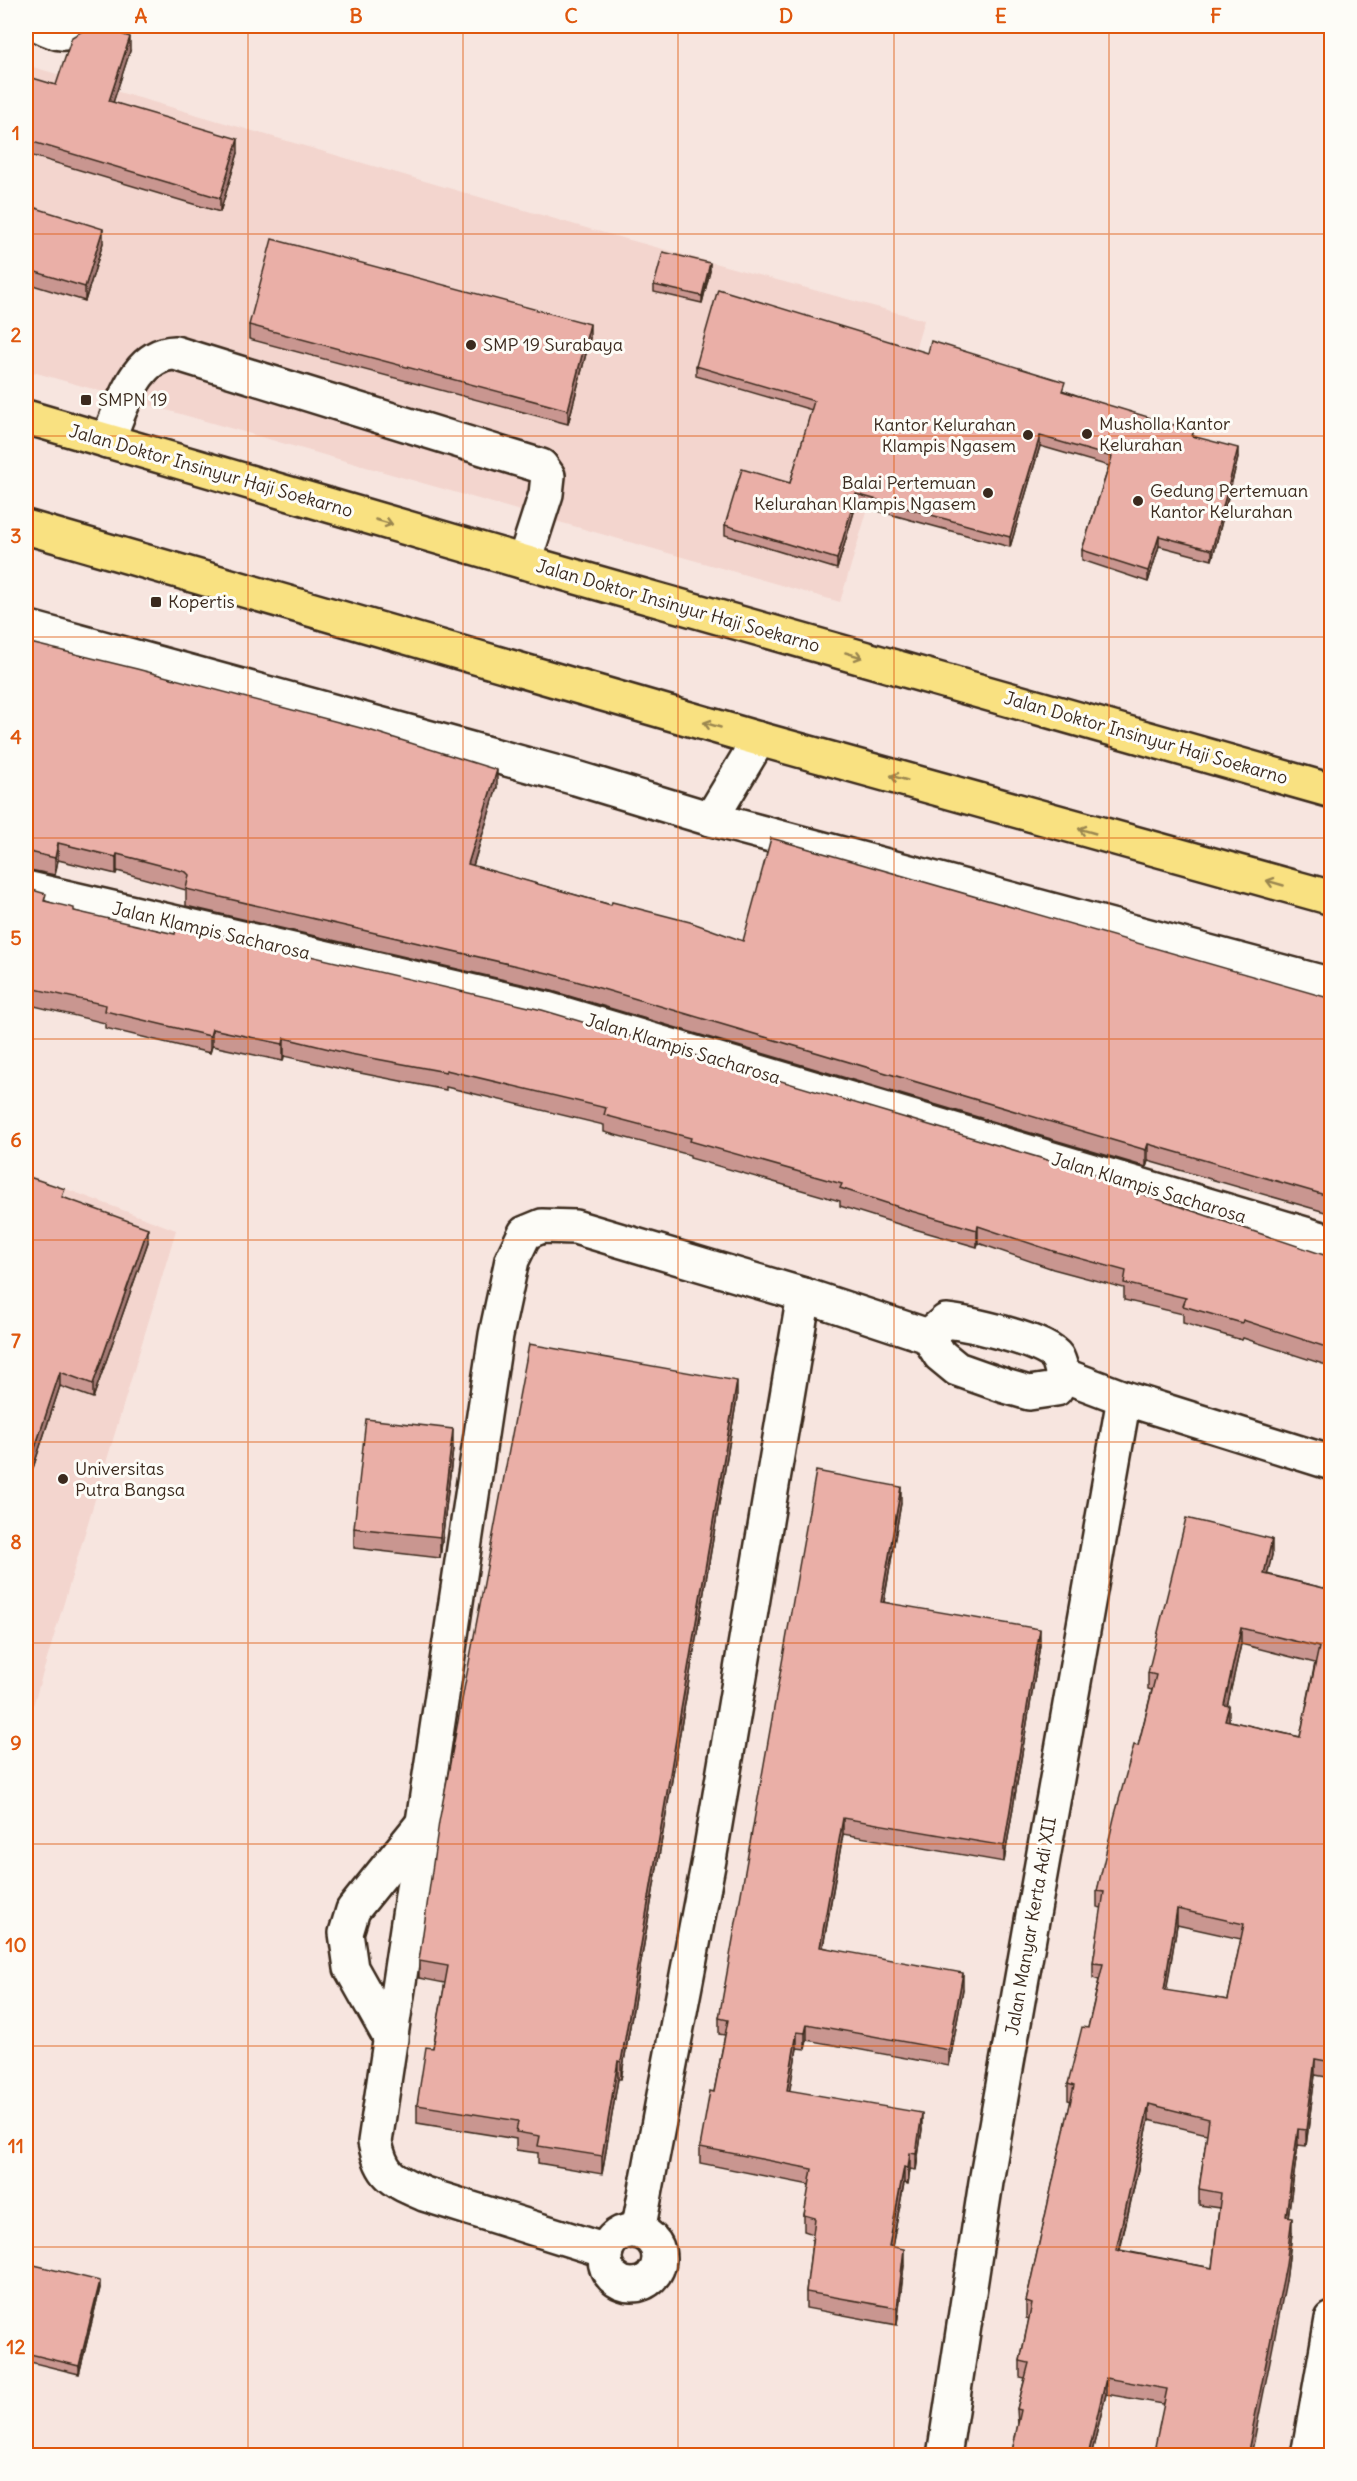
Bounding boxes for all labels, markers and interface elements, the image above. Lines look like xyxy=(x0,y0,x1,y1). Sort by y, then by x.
text: A xyxy=(135,3,148,28)
text: B xyxy=(349,3,363,28)
text: C xyxy=(564,3,578,28)
text: D xyxy=(779,3,793,28)
text: E xyxy=(995,3,1007,28)
text: F xyxy=(1210,3,1222,28)
text: 1 xyxy=(12,120,20,145)
text: 2 xyxy=(11,322,22,347)
place label: SMP 19 Surabaya xyxy=(483,333,623,356)
marker: SMP 19 Surabaya xyxy=(464,338,478,352)
place label: SMPN 19 xyxy=(98,388,168,411)
marker: SMPN 19 xyxy=(79,393,93,407)
place label: Musholla Kantor Kelurahan xyxy=(1099,412,1231,456)
place label: Kantor Kelurahan Klampis Ngasem xyxy=(873,413,1016,457)
street label: Jalan Doktor Insinyur Haji Soekarno xyxy=(67,419,356,522)
marker: Musholla Kantor Kelurahan xyxy=(1080,427,1094,441)
marker: Kantor Kelurahan Klampis Ngasem xyxy=(1021,428,1035,442)
place label: Balai Pertemuan Kelurahan Klampis Ngasem xyxy=(754,471,976,515)
place label: Gedung Pertemuan Kantor Kelurahan xyxy=(1150,479,1308,523)
marker: Balai Pertemuan Kelurahan Klampis Ngasem xyxy=(981,486,995,500)
marker: Gedung Pertemuan Kantor Kelurahan xyxy=(1131,494,1145,508)
one-way arrow xyxy=(374,516,393,528)
text: 3 xyxy=(10,523,22,548)
street label: Jalan Doktor Insinyur Haji Soekarno xyxy=(534,554,823,657)
place label: Kopertis xyxy=(168,590,235,613)
marker: Kopertis xyxy=(149,595,163,609)
one-way arrow xyxy=(845,650,864,661)
street label: Jalan Doktor Insinyur Haji Soekarno xyxy=(1002,686,1291,789)
one-way arrow xyxy=(703,719,722,730)
text: 4 xyxy=(10,724,22,749)
one-way arrow xyxy=(890,772,909,783)
one-way arrow xyxy=(1078,825,1097,836)
one-way arrow xyxy=(1266,877,1285,888)
street label: Jalan Klampis Sacharosa xyxy=(110,897,312,964)
text: 5 xyxy=(10,925,22,950)
street label: Jalan Klampis Sacharosa xyxy=(583,1008,783,1089)
text: 6 xyxy=(10,1127,22,1152)
street label: Jalan Klampis Sacharosa xyxy=(1049,1147,1249,1228)
text: 7 xyxy=(11,1328,21,1353)
place label: Universitas Putra Bangsa xyxy=(75,1457,185,1501)
marker: Universitas Putra Bangsa xyxy=(56,1472,70,1486)
text: 8 xyxy=(10,1529,22,1554)
text: 9 xyxy=(10,1730,22,1755)
street label: Jalan Manyar Kerta Adi XII xyxy=(1000,1815,1061,2037)
text: 10 xyxy=(5,1932,27,1957)
text: 11 xyxy=(8,2133,24,2158)
text: 12 xyxy=(7,2334,25,2359)

